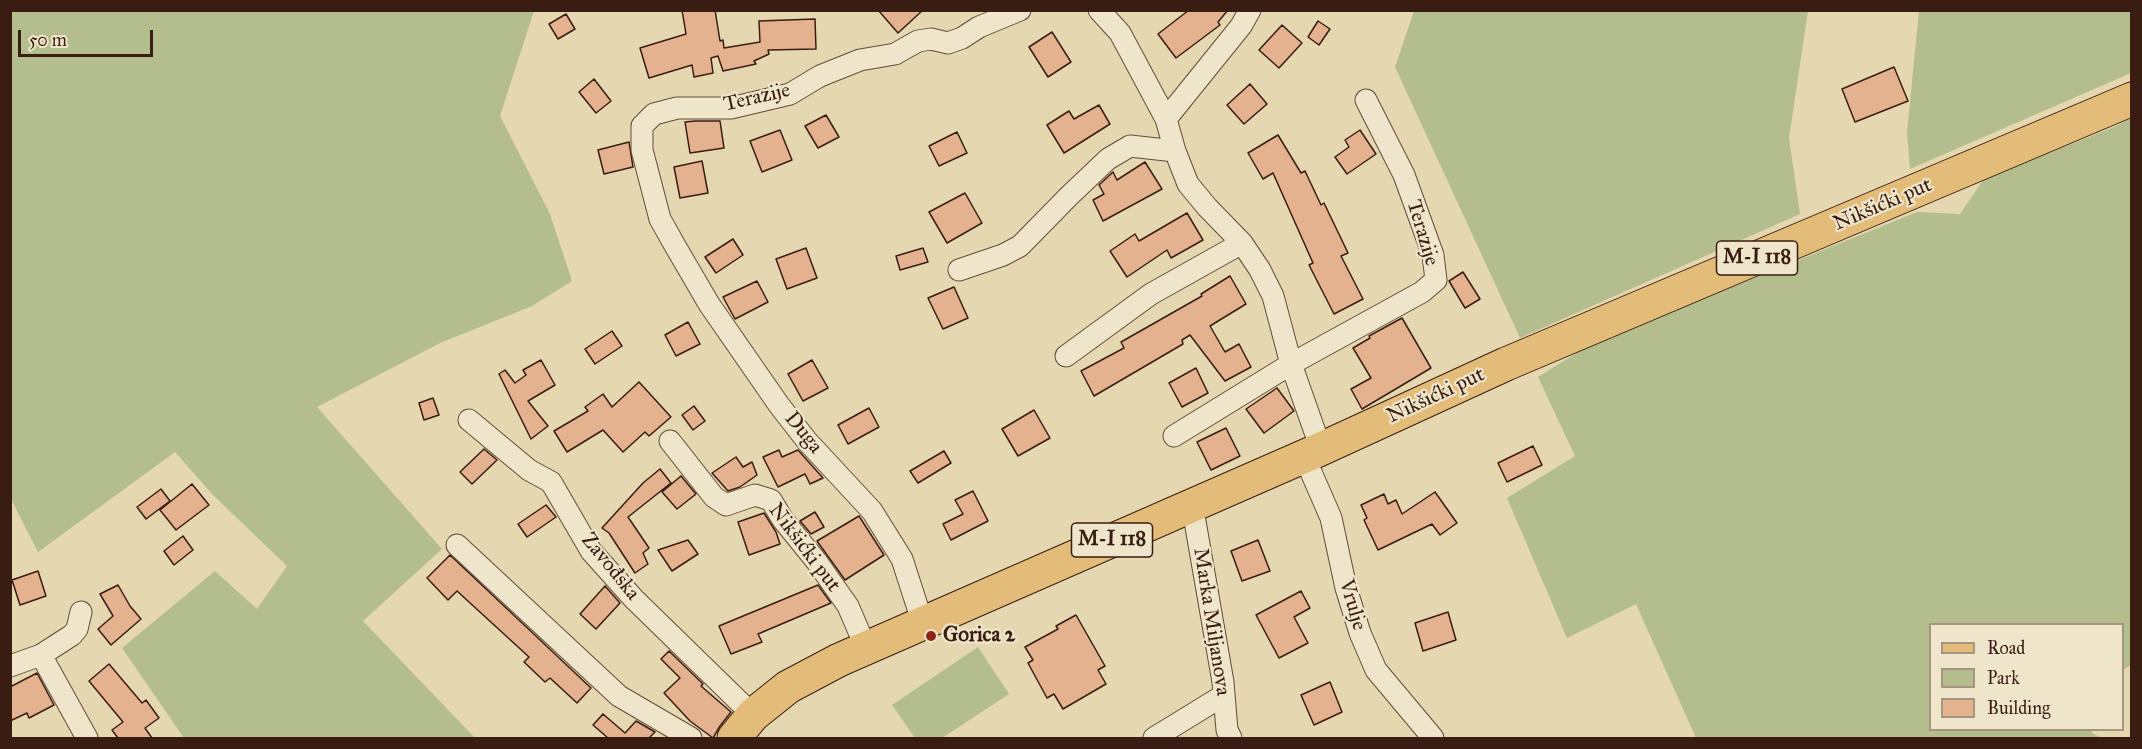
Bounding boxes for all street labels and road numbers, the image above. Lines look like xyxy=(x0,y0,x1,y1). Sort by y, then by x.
street label: Terazije xyxy=(721,78,793,118)
street label: Nikšićki put xyxy=(1830,173,1936,237)
street label: Terazije xyxy=(1400,197,1444,269)
road number: M-I 118 xyxy=(1716,241,1798,275)
street label: Nikšićki put xyxy=(1383,362,1489,430)
street label: Duga xyxy=(779,407,827,459)
street label: Nikšićki put xyxy=(762,499,846,597)
road number: M-I 118 xyxy=(1072,523,1152,557)
street label: Zavođska xyxy=(575,528,645,606)
street label: Marka Miljanova xyxy=(1187,546,1235,698)
street label: Vrulje xyxy=(1333,577,1371,633)

